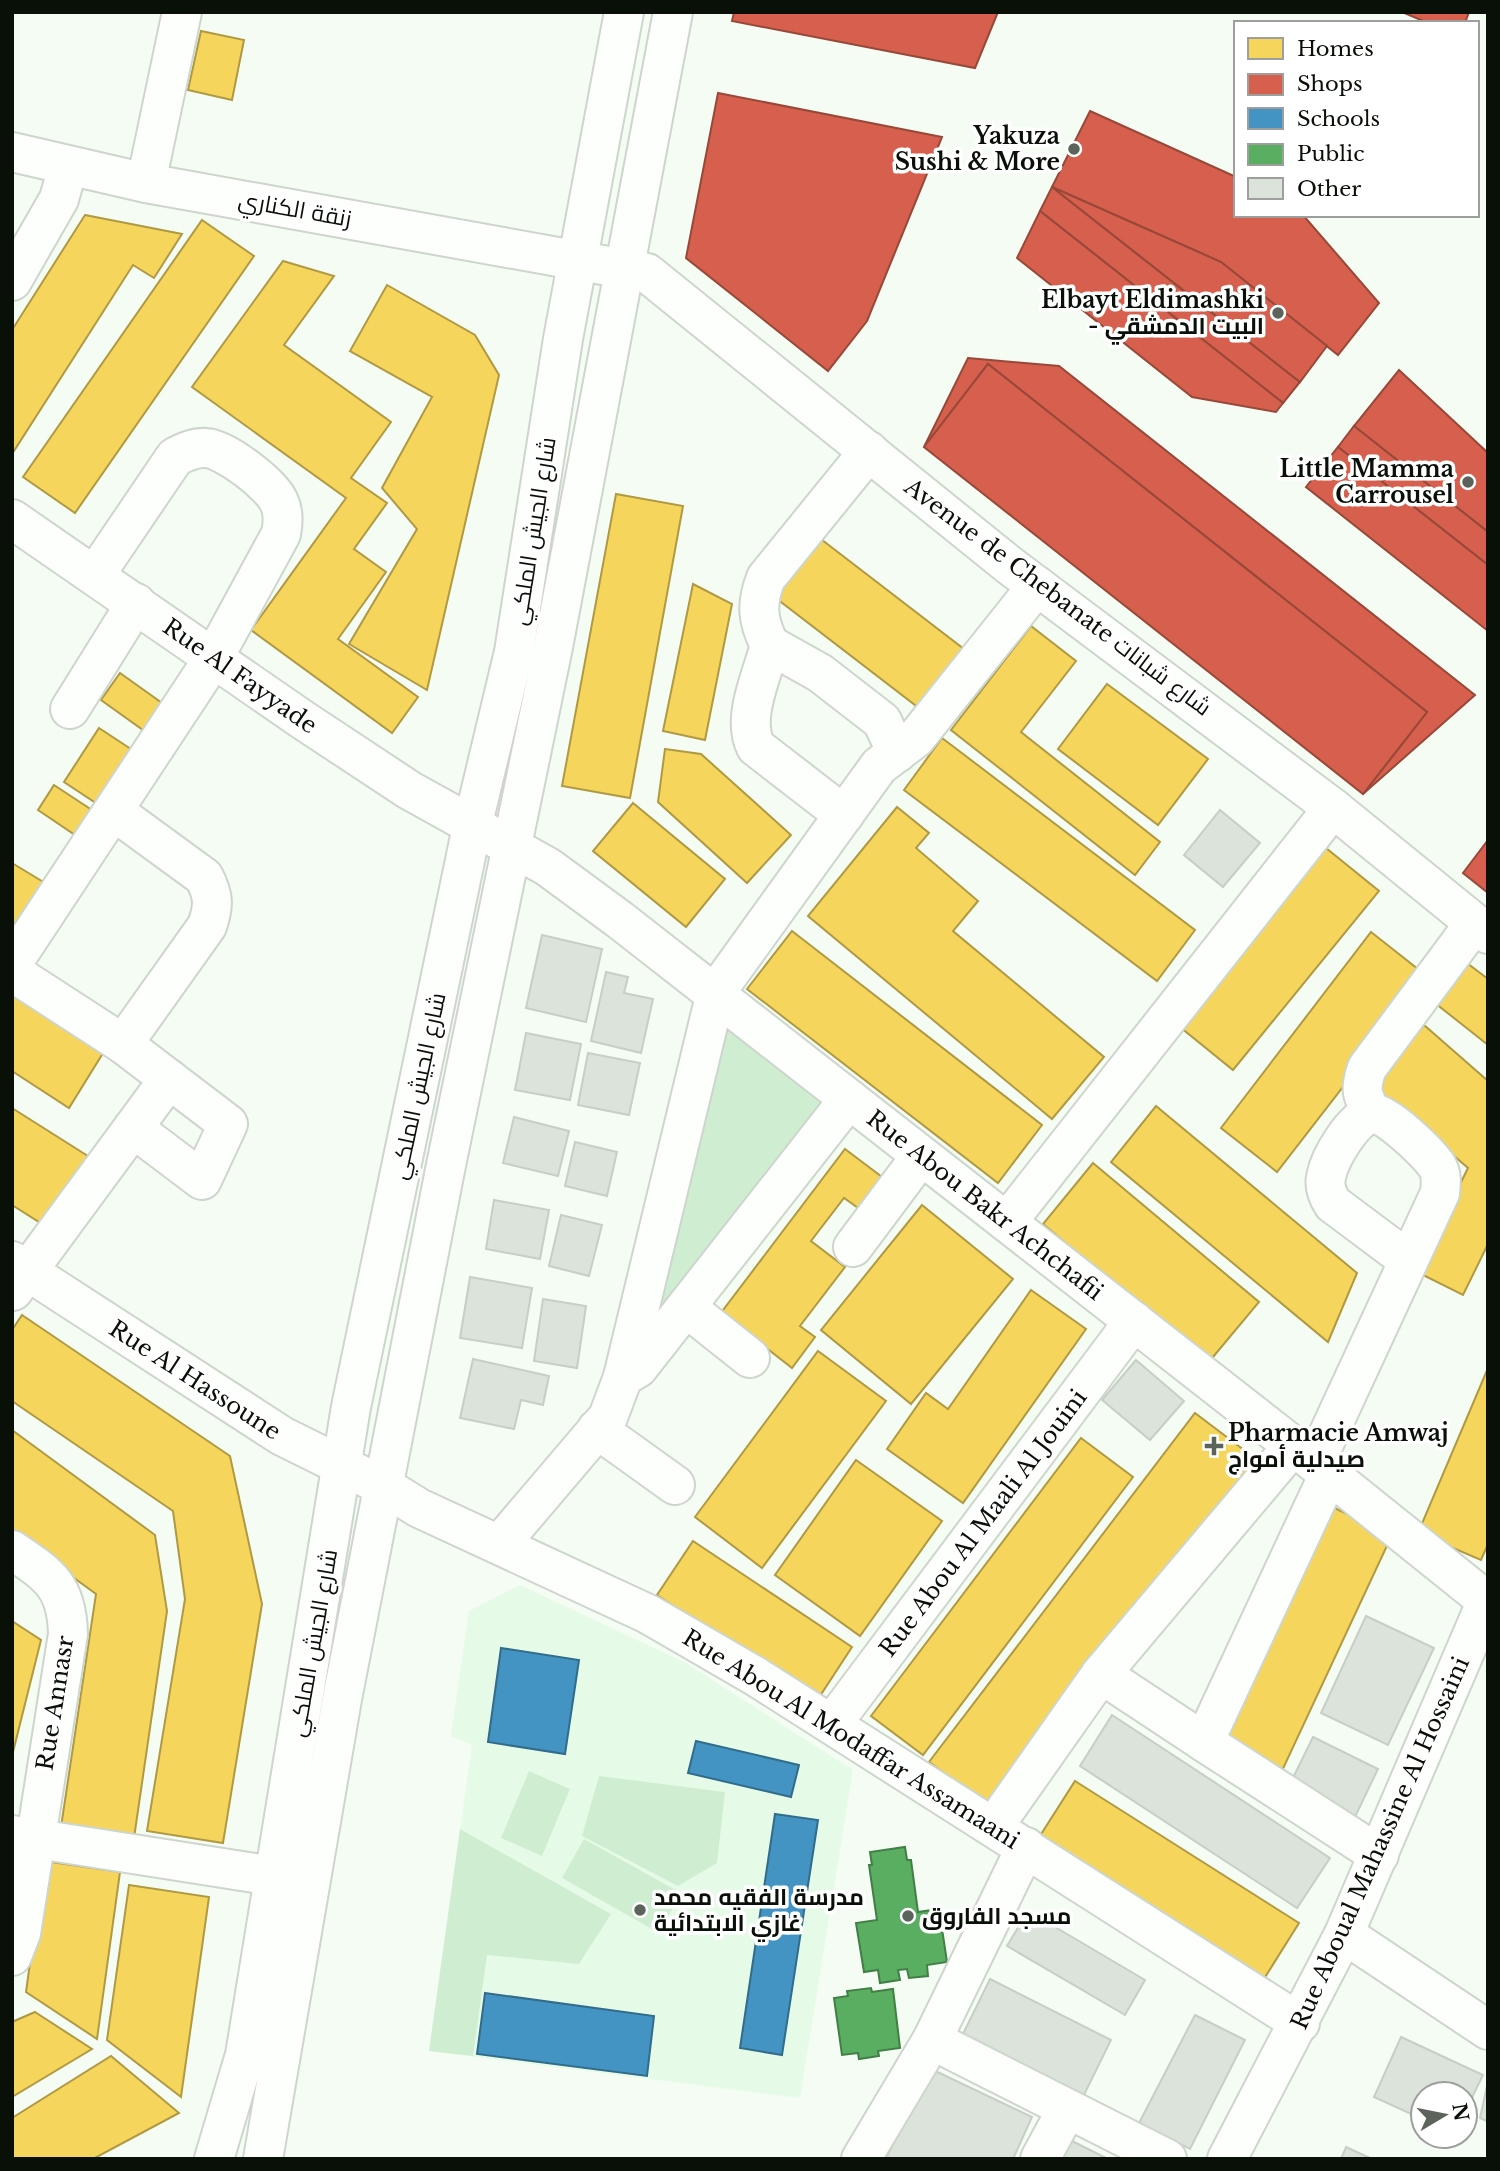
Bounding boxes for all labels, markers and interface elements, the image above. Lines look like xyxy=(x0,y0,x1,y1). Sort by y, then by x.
legend xyxy=(1234,21,1479,217)
text: Homes xyxy=(1297,36,1374,62)
text: Shops xyxy=(1297,71,1363,97)
text: Schools xyxy=(1297,106,1380,132)
place label: Yakuza Sushi & More xyxy=(895,122,1060,176)
marker: Yakuza Sushi & More xyxy=(1066,141,1082,157)
text: Public xyxy=(1297,141,1364,167)
text: Other xyxy=(1297,176,1361,202)
street label: زنقة الكناري xyxy=(235,185,354,237)
place label: Elbayt Eldimashki - البيت الدمشقي xyxy=(1041,286,1264,345)
marker: Elbayt Eldimashki - البيت الدمشقي xyxy=(1270,305,1286,321)
street label: شارع الجيش الملكي xyxy=(504,435,566,628)
place label: Little Mamma Carrousel xyxy=(1279,455,1454,509)
street label: Avenue de Chebanate شارع شبانات xyxy=(897,472,1217,723)
marker: Little Mamma Carrousel xyxy=(1460,474,1476,490)
street label: Rue Al Fayyade xyxy=(158,612,322,740)
street label: شارع الجيش الملكي xyxy=(385,990,455,1183)
street label: Rue Abou Bakr Achchafii xyxy=(861,1104,1109,1306)
street label: Rue Al Hassoune xyxy=(104,1314,286,1446)
street label: Rue Abou Al Maali Al Jouini xyxy=(873,1384,1093,1662)
place label: Pharmacie Amwaj صيدلية أمواج xyxy=(1228,1419,1449,1475)
marker: Pharmacie Amwaj صيدلية أمواج xyxy=(1206,1438,1222,1454)
street label: شارع الجيش الملكي xyxy=(283,1547,347,1740)
street label: Rue Abou Al Modaffar Assamaani xyxy=(677,1623,1025,1855)
street label: Rue Annasr xyxy=(31,1634,79,1772)
street label: Rue Aboual Mahassine Al Hossaini xyxy=(1285,1652,1475,2034)
place label: مدرسة الفقيه محمد غازي الابتدائية xyxy=(654,1883,864,1942)
marker: مدرسة الفقيه محمد غازي الابتدائية xyxy=(632,1902,648,1918)
place label: مسجد الفاروق xyxy=(922,1902,1071,1930)
marker: مسجد الفاروق xyxy=(900,1908,916,1924)
north arrow xyxy=(1409,2080,1479,2150)
text: N xyxy=(1447,2101,1473,2123)

